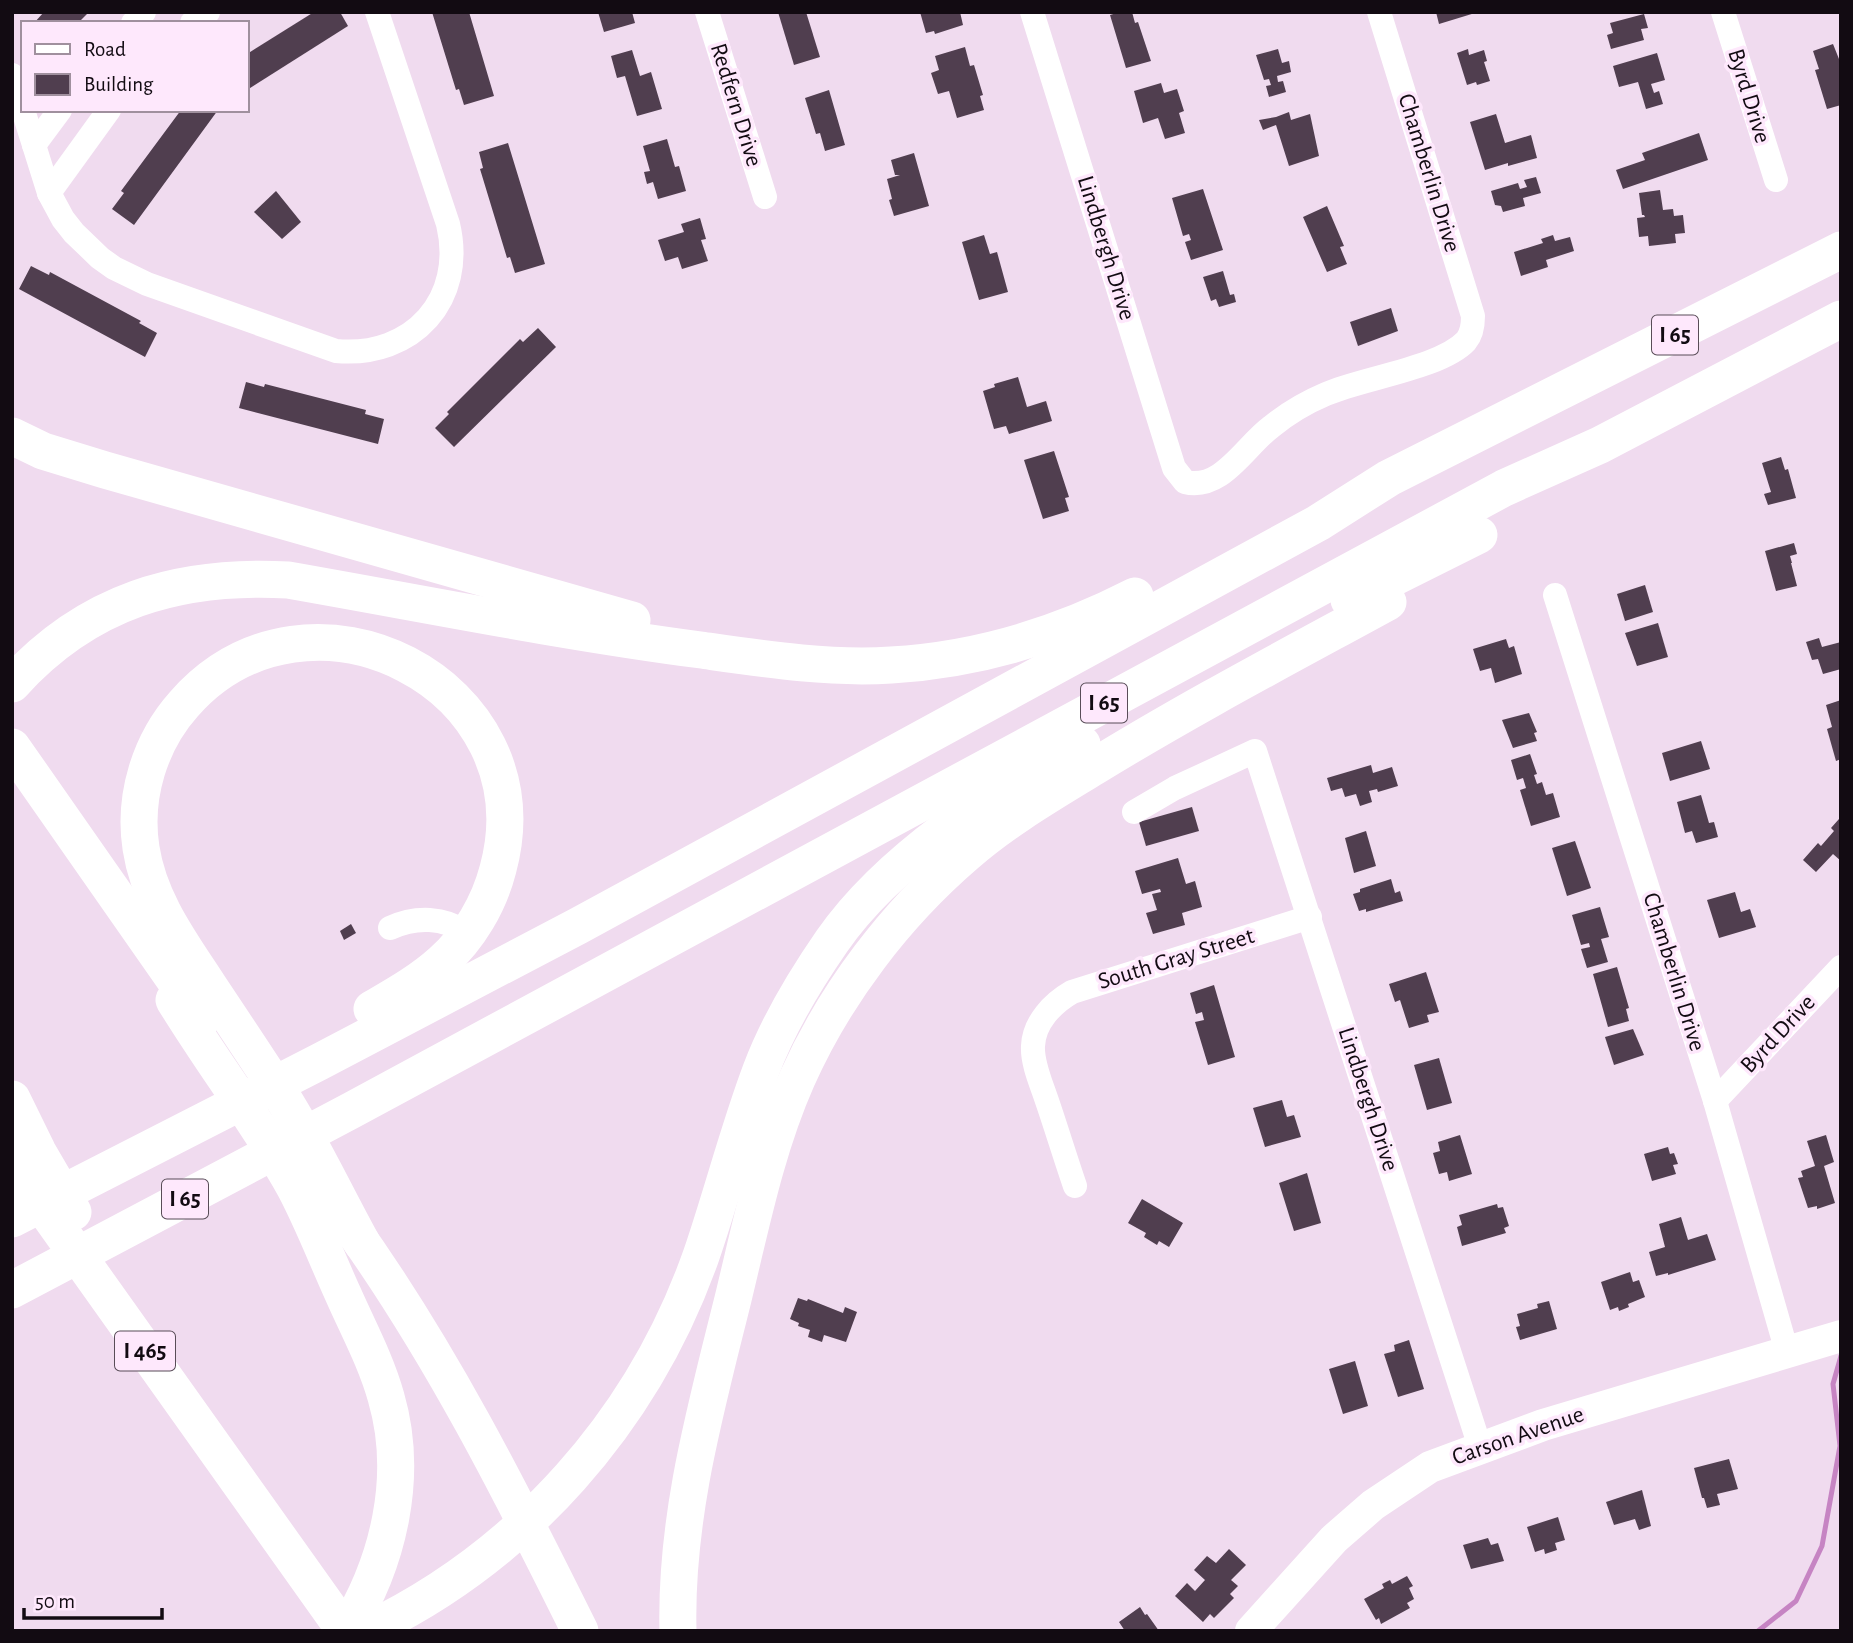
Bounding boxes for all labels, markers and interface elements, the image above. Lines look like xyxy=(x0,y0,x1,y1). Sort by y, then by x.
legend xyxy=(21,21,248,112)
text: Road xyxy=(84,39,126,60)
street label: Redfern Drive xyxy=(706,40,766,170)
street label: Byrd Drive xyxy=(1723,46,1775,146)
text: Building xyxy=(84,74,154,95)
street label: Chamberlin Drive xyxy=(1394,91,1464,255)
street label: Lindbergh Drive xyxy=(1073,173,1139,323)
road number: I 65 xyxy=(1652,316,1698,354)
road number: I 65 xyxy=(1081,684,1127,722)
street label: Chamberlin Drive xyxy=(1639,890,1709,1054)
street label: South Gray Street xyxy=(1095,924,1257,994)
street label: Byrd Drive xyxy=(1736,990,1820,1078)
street label: Lindbergh Drive xyxy=(1333,1024,1403,1174)
road number: I 65 xyxy=(162,1180,208,1218)
road number: I 465 xyxy=(115,1332,175,1370)
street label: Carson Avenue xyxy=(1449,1402,1587,1470)
scale bar xyxy=(24,1576,163,1620)
text: 50 m xyxy=(35,1591,75,1612)

